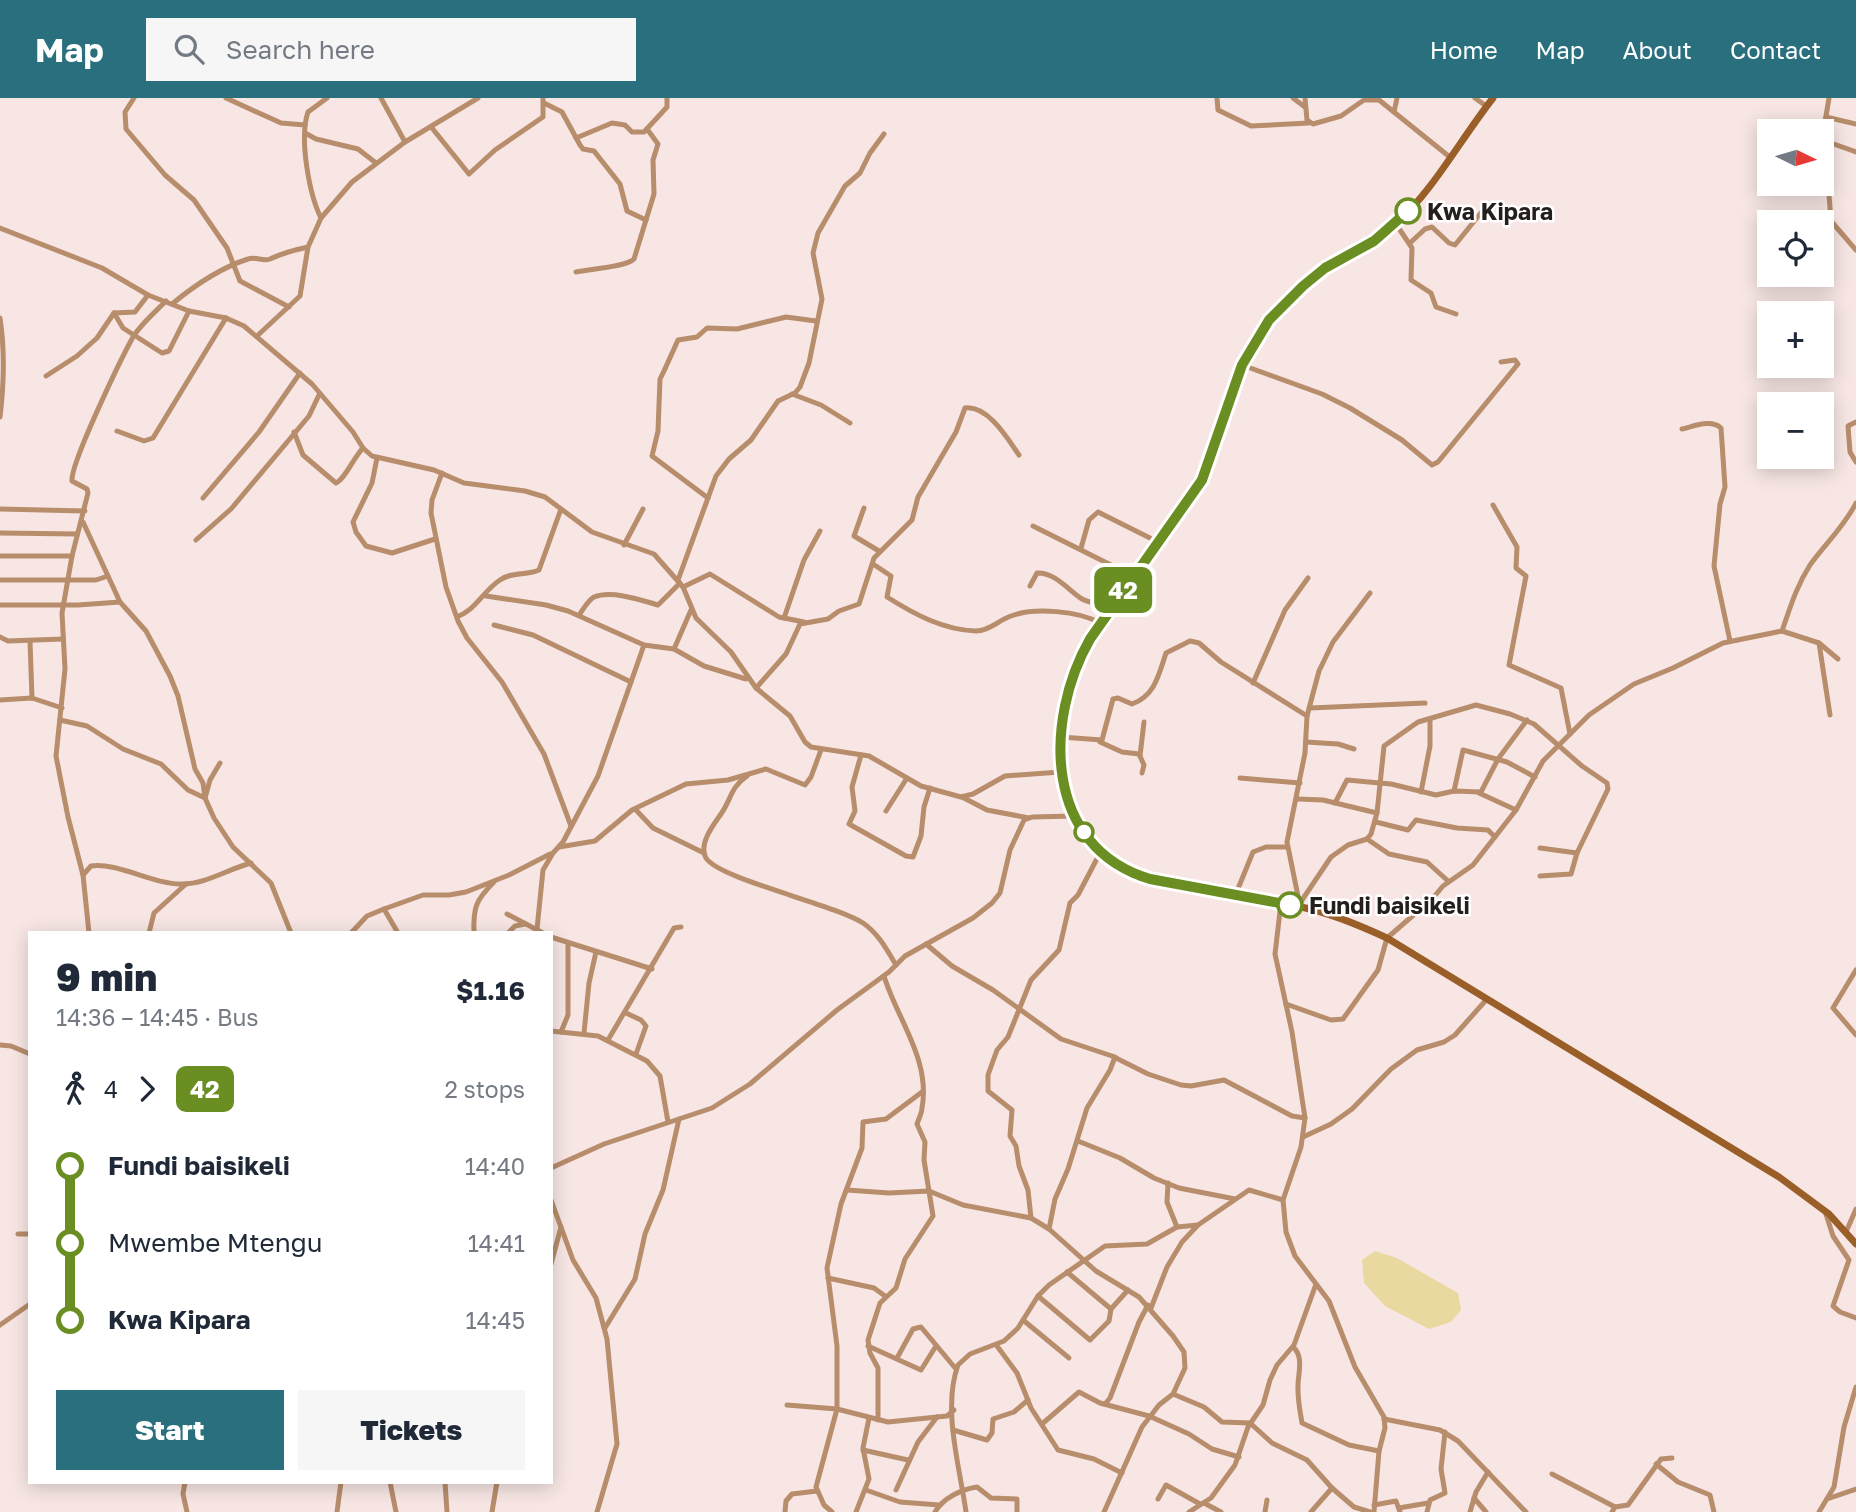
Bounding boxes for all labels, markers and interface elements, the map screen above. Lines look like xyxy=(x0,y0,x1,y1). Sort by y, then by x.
search box xyxy=(146,18,636,81)
text: Map xyxy=(35,30,104,69)
icon: search xyxy=(170,30,208,68)
text: Search here xyxy=(226,34,375,65)
text: Home xyxy=(1430,35,1498,64)
text: Map xyxy=(1536,35,1585,64)
text: About xyxy=(1623,35,1692,64)
text: Contact xyxy=(1730,35,1821,64)
north arrow xyxy=(1757,119,1834,196)
map controls xyxy=(1757,119,1834,469)
place label: Kwa Kipara xyxy=(1427,197,1553,225)
marker: Kwa Kipara xyxy=(1395,198,1421,224)
button: locate xyxy=(1757,210,1834,287)
button: + xyxy=(1757,301,1834,378)
button: − xyxy=(1757,392,1834,469)
line badge: 42 xyxy=(1092,567,1154,613)
text: 42 xyxy=(1108,575,1138,604)
unlabelled marker xyxy=(1074,822,1094,842)
place label: Fundi baisikeli xyxy=(1309,891,1470,919)
marker: Fundi baisikeli xyxy=(1277,892,1303,918)
text: 9 min xyxy=(56,954,157,999)
text: $1.16 xyxy=(456,975,525,1006)
text: 14:36 – 14:45 · Bus xyxy=(56,1003,259,1031)
icon: walk xyxy=(56,1070,94,1108)
icon: forward xyxy=(128,1070,166,1108)
text: 42 xyxy=(190,1074,220,1103)
text: 4 xyxy=(104,1075,118,1103)
text: 2 stops xyxy=(444,1075,525,1103)
text: Fundi baisikeli xyxy=(108,1150,290,1181)
text: 14:40 xyxy=(465,1152,525,1180)
text: Mwembe Mtengu xyxy=(108,1227,322,1258)
text: 14:41 xyxy=(468,1229,525,1257)
text: Kwa Kipara xyxy=(108,1304,251,1335)
text: 14:45 xyxy=(466,1306,525,1334)
button: Start xyxy=(56,1390,284,1470)
button: Tickets xyxy=(298,1390,525,1470)

